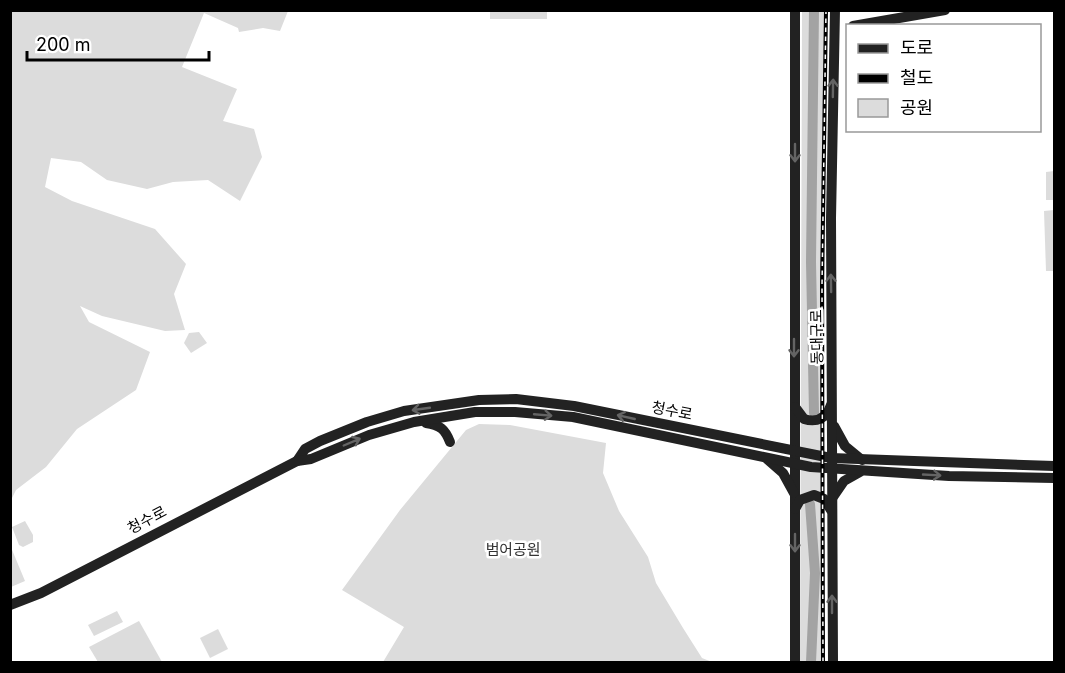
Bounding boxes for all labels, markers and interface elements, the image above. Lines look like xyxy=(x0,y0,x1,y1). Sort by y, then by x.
scale bar xyxy=(27,24,208,62)
legend xyxy=(846,24,1041,132)
text: 200 m xyxy=(36,34,91,55)
text: 도로 xyxy=(900,37,933,58)
text: 철도 xyxy=(900,67,933,88)
one-way arrow xyxy=(828,79,839,99)
text: 공원 xyxy=(900,97,933,118)
one-way arrow xyxy=(789,142,801,162)
one-way arrow xyxy=(826,274,837,294)
street label: 동대구로 xyxy=(807,309,826,365)
one-way arrow xyxy=(788,337,800,357)
street label: 청수로 xyxy=(650,397,694,424)
one-way arrow xyxy=(412,403,432,414)
one-way arrow xyxy=(532,410,552,421)
one-way arrow xyxy=(617,411,636,423)
one-way arrow xyxy=(342,436,361,447)
one-way arrow xyxy=(921,469,941,480)
street label: 청수로 xyxy=(124,501,170,538)
one-way arrow xyxy=(789,532,801,552)
park label: 범어공원 xyxy=(485,540,541,559)
one-way arrow xyxy=(827,595,838,615)

